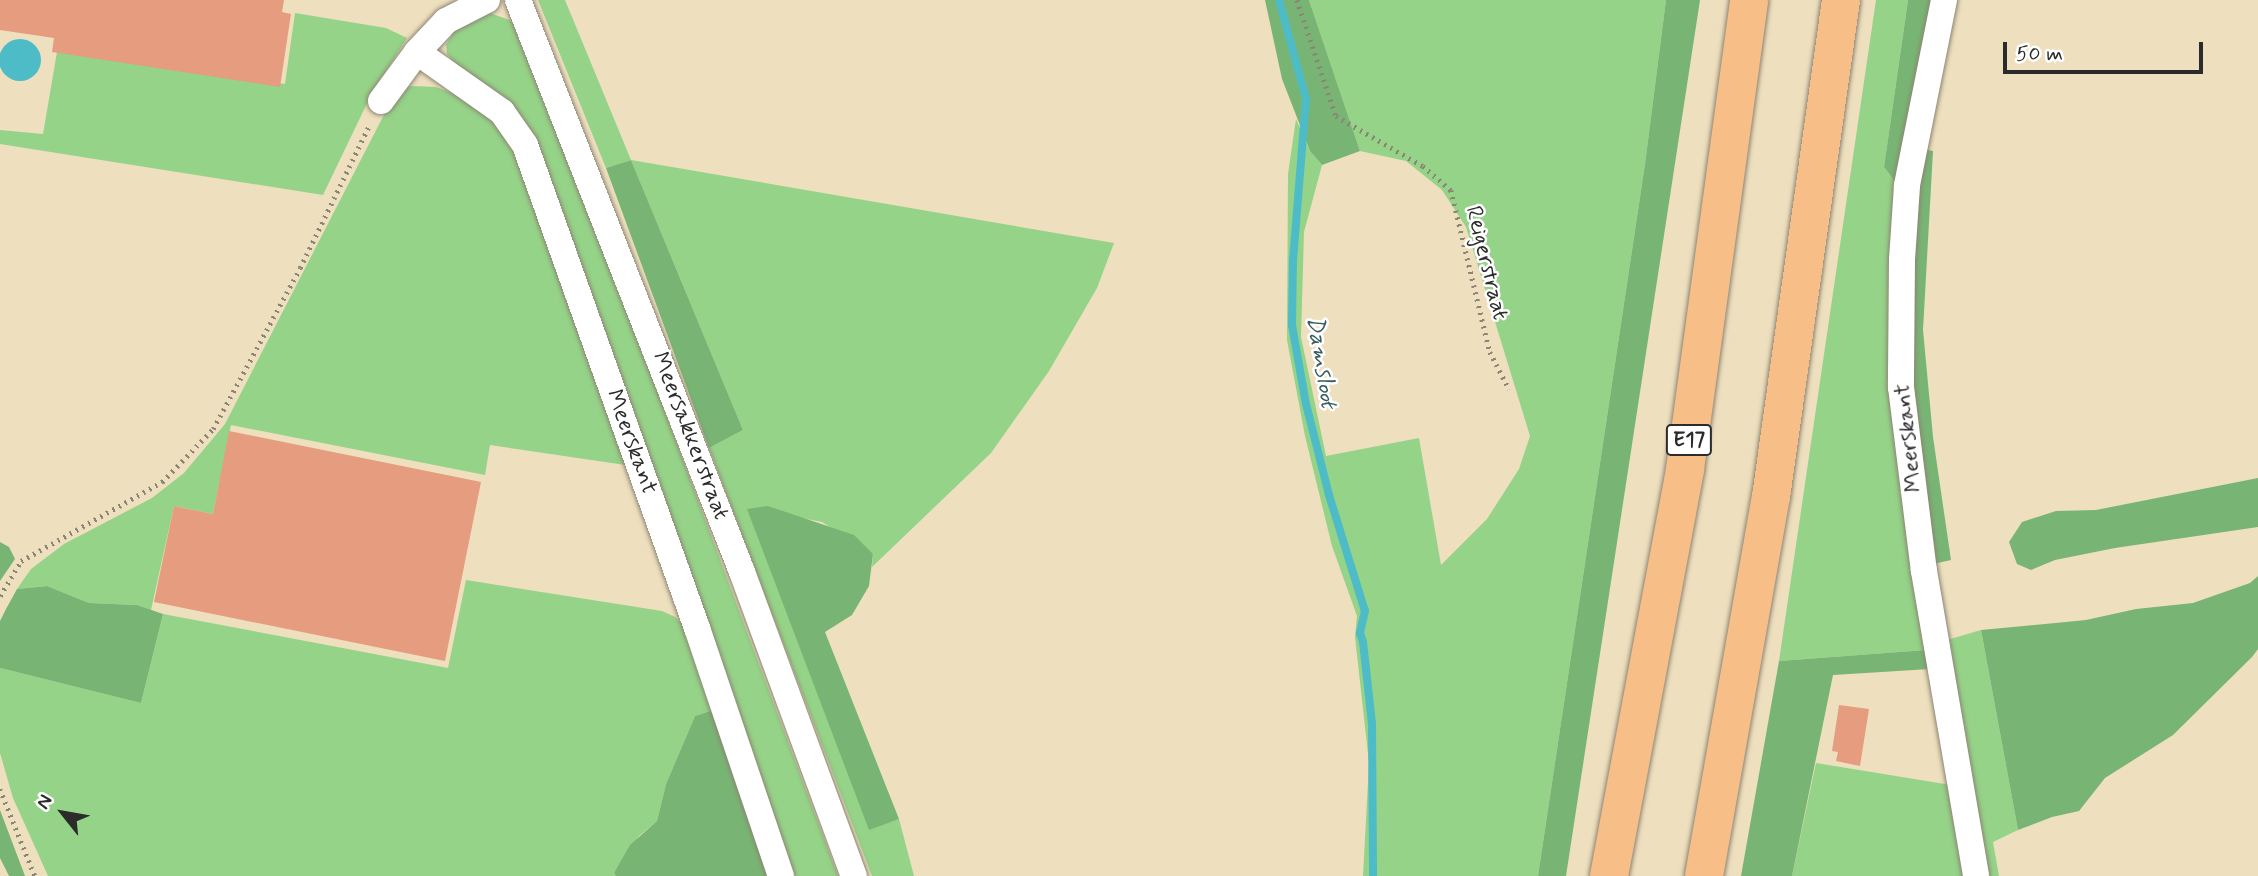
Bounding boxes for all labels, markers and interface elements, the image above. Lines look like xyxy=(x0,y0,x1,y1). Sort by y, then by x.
scale bar xyxy=(2006,28,2206,72)
text: 50 m xyxy=(2016,40,2063,68)
street label: Reigerstraat xyxy=(1459,203,1513,323)
water label: Damsloot xyxy=(1300,314,1342,410)
street label: Meersakkerstraat xyxy=(645,348,735,524)
street label: Meerskant xyxy=(1890,382,1928,494)
street label: Meerskant xyxy=(599,386,663,498)
road number: E17 xyxy=(1664,422,1714,458)
north arrow xyxy=(28,778,98,848)
text: N xyxy=(31,790,59,814)

